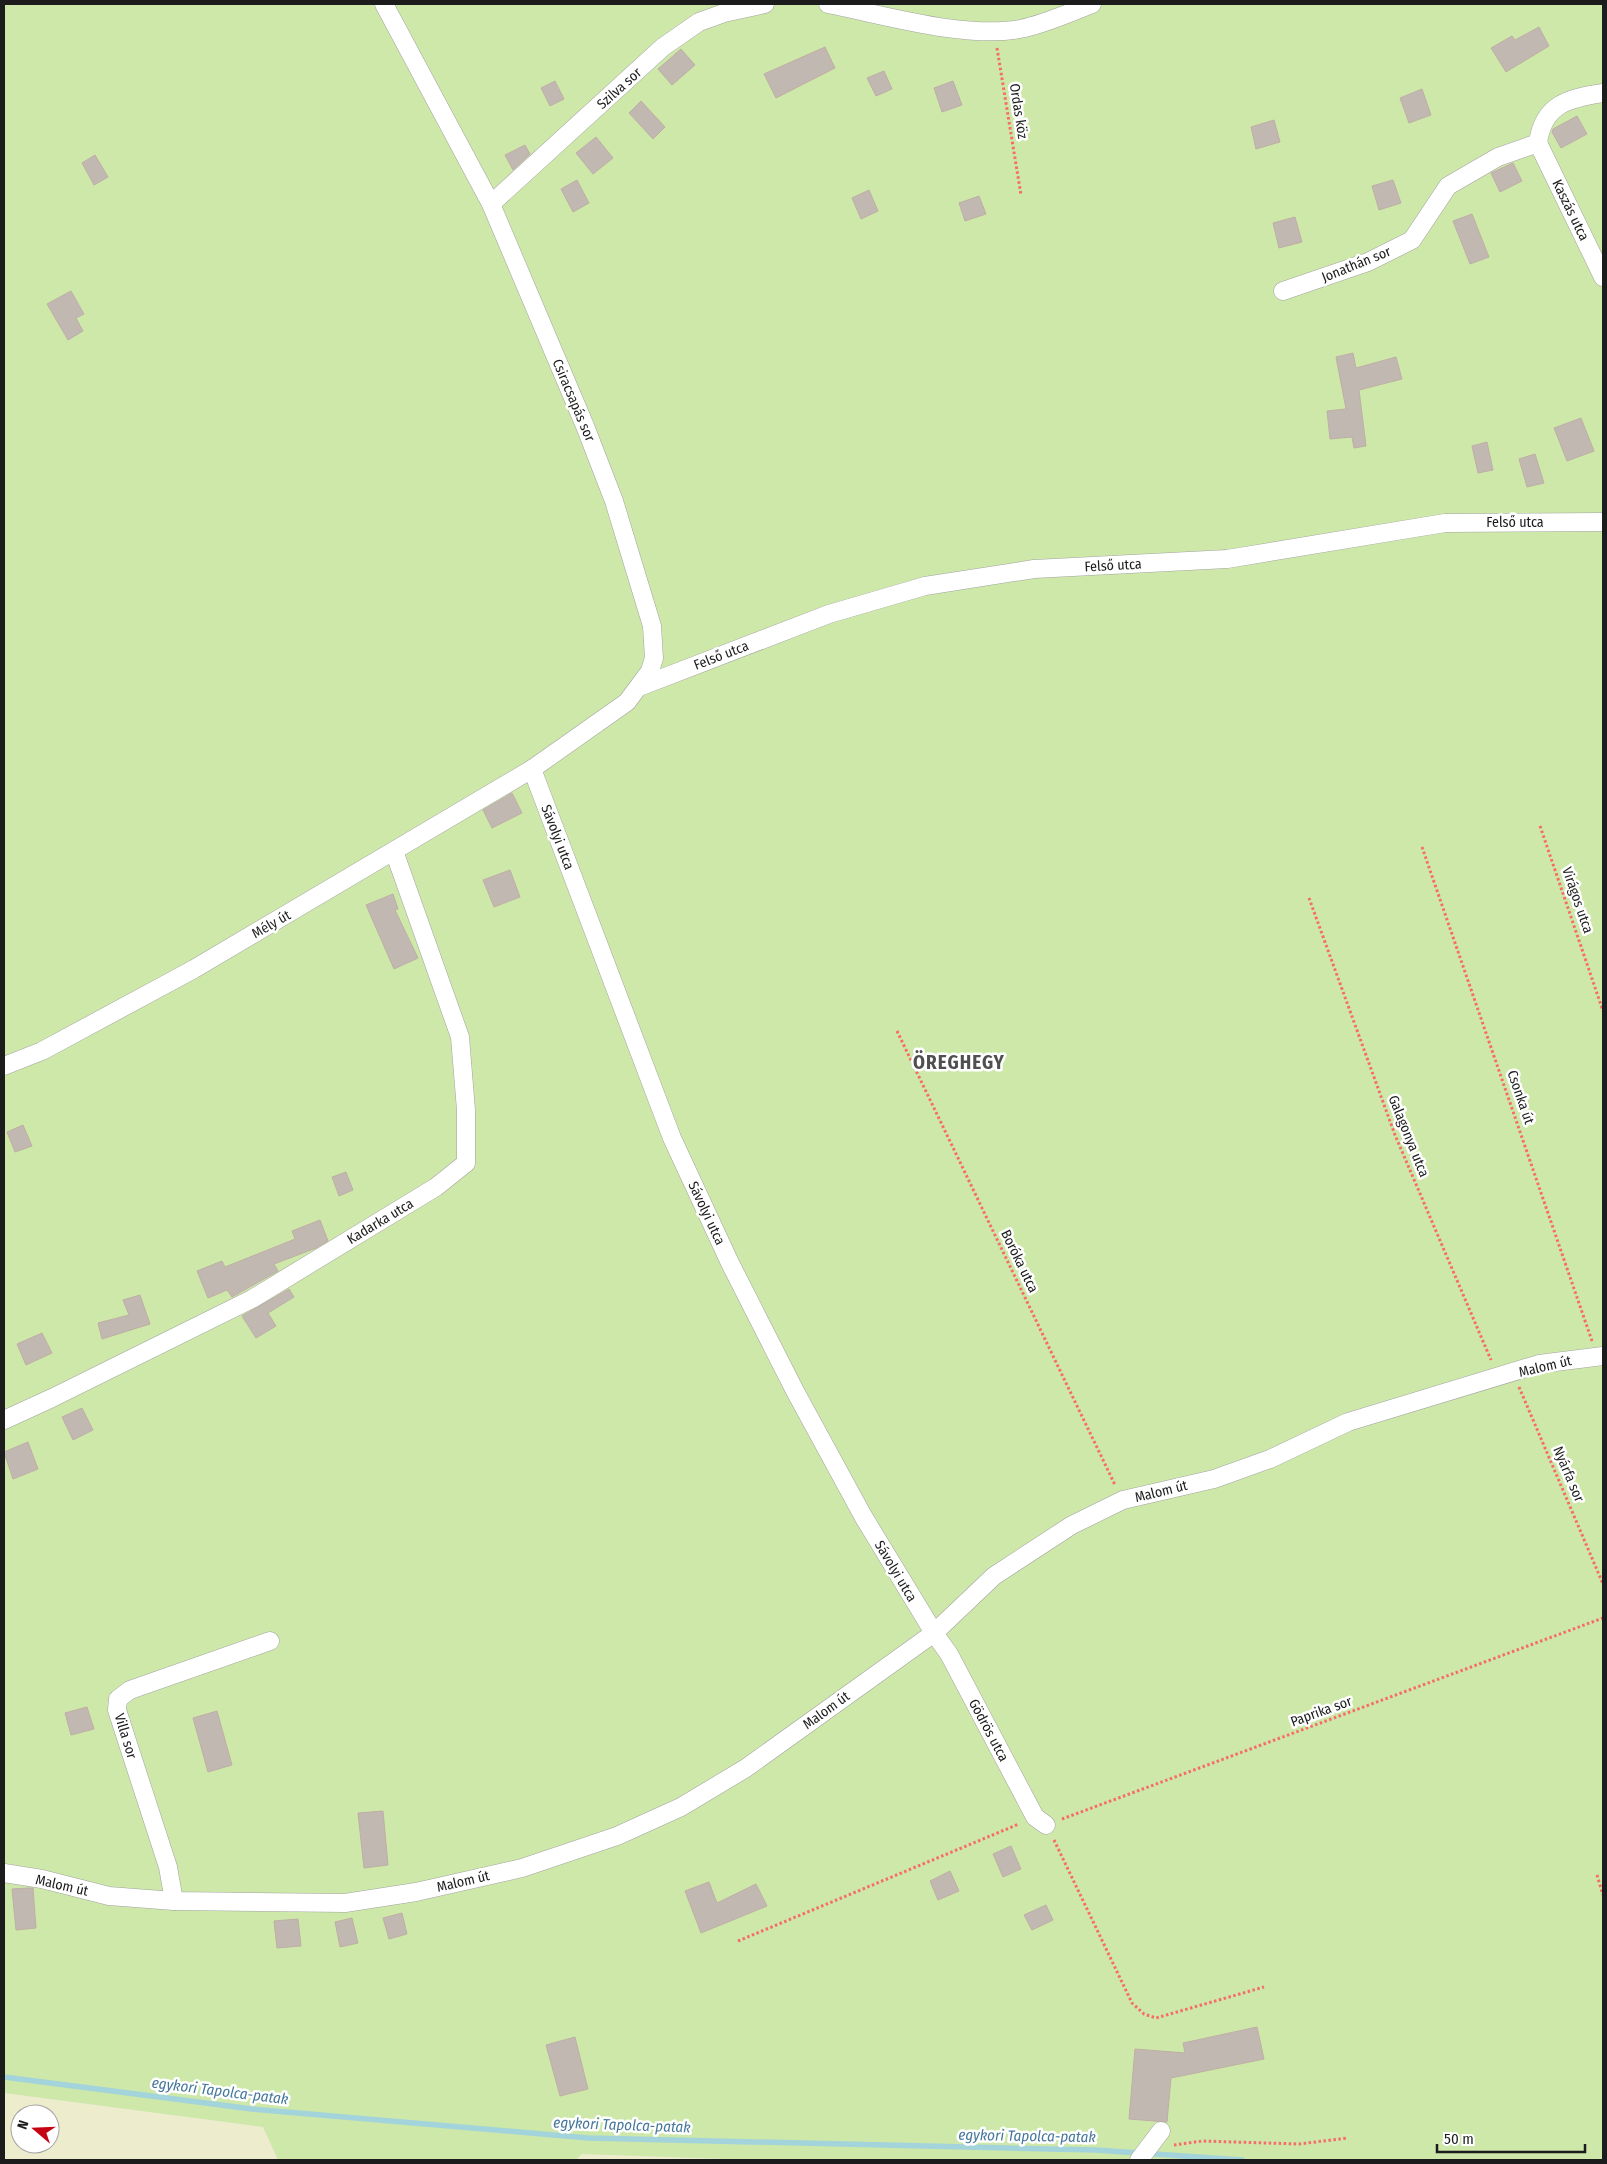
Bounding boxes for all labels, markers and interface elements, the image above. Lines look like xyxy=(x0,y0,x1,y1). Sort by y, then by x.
street label: Szilva sor xyxy=(594,64,645,113)
street label: Ordas köz xyxy=(1006,82,1031,141)
street label: Kaszás utca xyxy=(1548,177,1593,244)
street label: Jonathán sor xyxy=(1319,243,1393,286)
street label: Csiracsapás sor xyxy=(549,356,599,444)
street label: Felső utca xyxy=(1486,514,1544,531)
street label: Felső utca xyxy=(1084,556,1142,575)
street label: Felső utca xyxy=(691,637,751,674)
street label: Sávolyi utca xyxy=(537,802,578,872)
street label: Virágos utca xyxy=(1558,865,1597,936)
street label: Mély út xyxy=(249,906,294,942)
district label: ÖREGHEGY xyxy=(913,1050,1005,1074)
street label: Csonka út xyxy=(1503,1068,1538,1127)
street label: Galagonya utca xyxy=(1384,1093,1433,1180)
street label: Sávolyi utca xyxy=(684,1179,729,1248)
street label: Kadarka utca xyxy=(344,1195,417,1248)
street label: Boróka utca xyxy=(997,1227,1042,1296)
street label: Malom út xyxy=(1517,1352,1574,1381)
street label: Nyárfa sor xyxy=(1549,1444,1588,1505)
street label: Malom út xyxy=(1133,1477,1190,1506)
street label: Sávolyi utca xyxy=(871,1538,920,1605)
street label: Malom út xyxy=(800,1688,853,1733)
street label: Paprika sor xyxy=(1288,1692,1354,1730)
street label: Gödrös utca xyxy=(965,1696,1012,1765)
street label: Villa sor xyxy=(111,1711,140,1761)
street label: Malom út xyxy=(435,1867,492,1896)
street label: Malom út xyxy=(34,1871,90,1900)
water label: egykori Tapolca-patak xyxy=(151,2074,290,2108)
north arrow xyxy=(10,2104,60,2154)
water label: egykori Tapolca-patak xyxy=(553,2114,692,2136)
text: N xyxy=(14,2118,33,2132)
scale bar xyxy=(1437,2122,1584,2154)
water label: egykori Tapolca-patak xyxy=(958,2126,1096,2146)
text: 50 m xyxy=(1444,2130,1474,2148)

